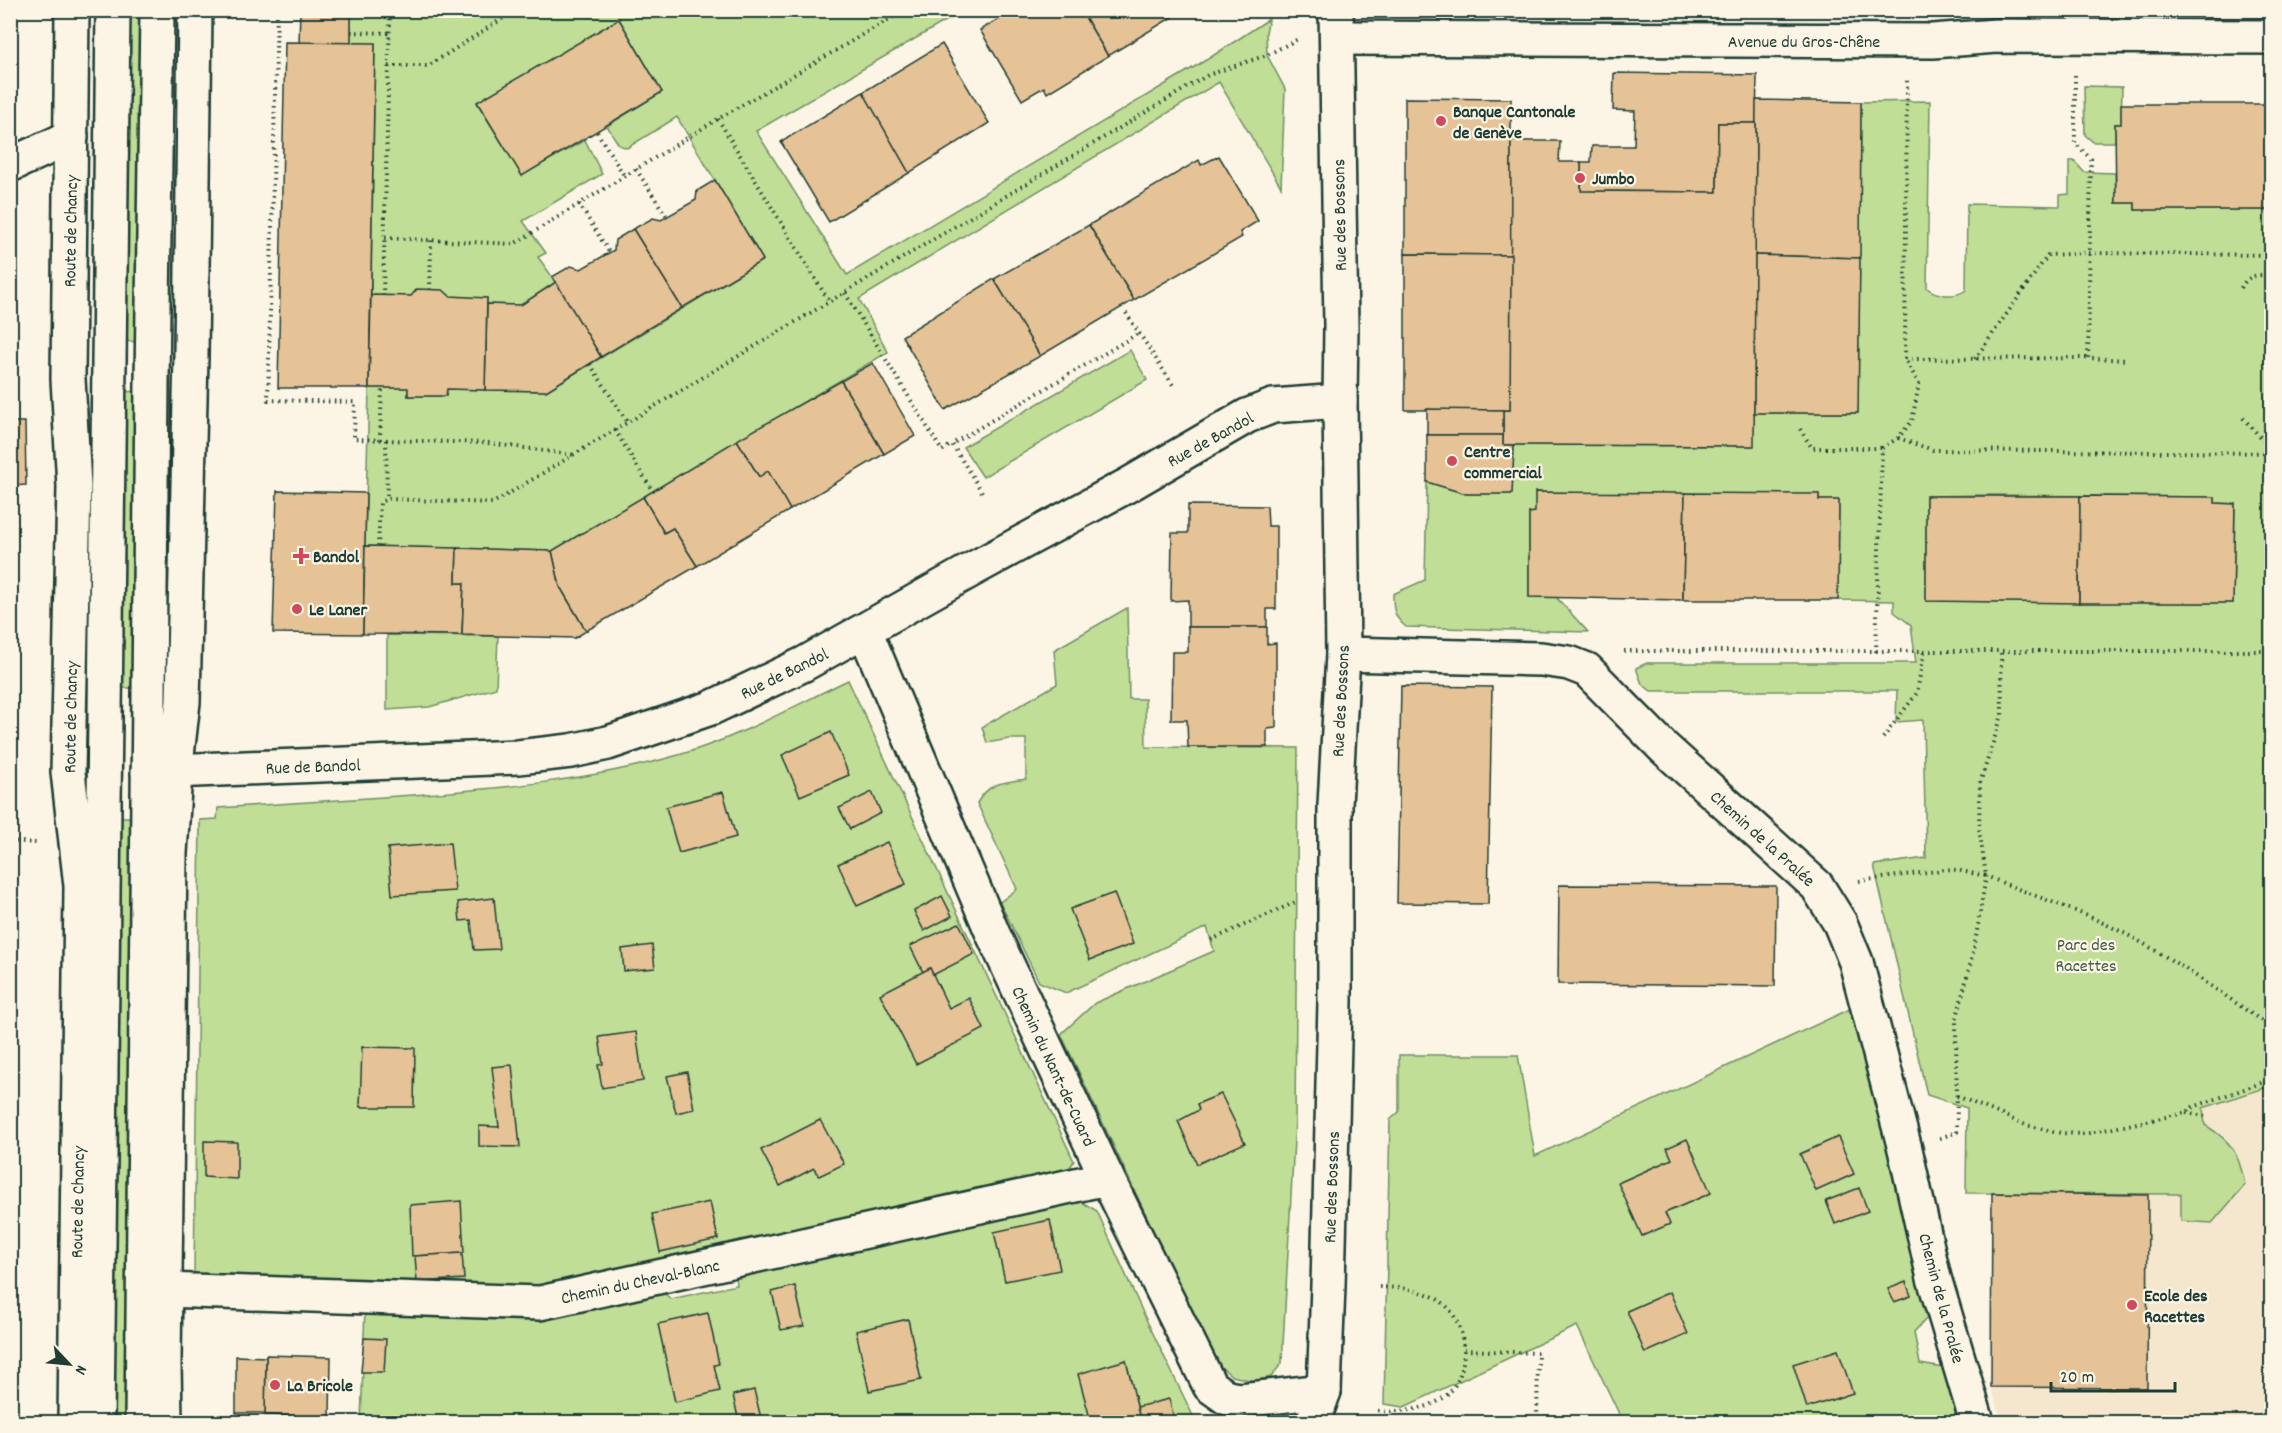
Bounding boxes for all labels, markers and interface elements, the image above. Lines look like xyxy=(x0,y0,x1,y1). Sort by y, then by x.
street label: Avenue du Gros-Chêne xyxy=(1728,31,1880,56)
place label: Banque Cantonale de Genève xyxy=(1453,101,1575,147)
marker: Banque Cantonale de Genève xyxy=(1434,114,1448,128)
street label: Rue des Bossons xyxy=(1328,159,1355,271)
place label: Jumbo xyxy=(1592,168,1634,193)
marker: Jumbo xyxy=(1573,171,1587,185)
street label: Route de Chancy xyxy=(59,174,86,287)
street label: Rue de Bandol xyxy=(1164,407,1259,475)
place label: Centre commercial xyxy=(1464,441,1543,487)
marker: Centre commercial xyxy=(1445,454,1459,468)
place label: Bandol xyxy=(313,546,360,571)
marker: Bandol xyxy=(294,549,308,563)
place label: Le Laner xyxy=(309,599,367,624)
marker: Le Laner xyxy=(290,602,304,616)
street label: Rue de Bandol xyxy=(737,643,834,707)
street label: Rue des Bossons xyxy=(1327,644,1358,758)
street label: Route de Chancy xyxy=(59,660,86,773)
street label: Rue de Bandol xyxy=(265,754,362,783)
street label: Chemin de la Pralée xyxy=(1703,786,1819,894)
park label: Parc des Racettes xyxy=(2055,934,2117,980)
street label: Chemin du Nant-de-Cuard xyxy=(1003,983,1100,1151)
street label: Rue des Bossons xyxy=(1319,1131,1348,1244)
street label: Route de Chancy xyxy=(66,1145,93,1258)
street label: Chemin de la Pralée xyxy=(1910,1231,1969,1367)
street label: Chemin du Cheval-Blanc xyxy=(559,1254,722,1312)
place label: Ecole des Racettes xyxy=(2144,1285,2208,1331)
marker: Ecole des Racettes xyxy=(2125,1298,2139,1312)
north arrow xyxy=(39,1334,99,1394)
scale bar xyxy=(2051,1355,2176,1393)
text: N xyxy=(68,1361,92,1378)
text: 20 m xyxy=(2060,1366,2094,1391)
place label: La Bricole xyxy=(287,1375,353,1400)
marker: La Bricole xyxy=(268,1378,282,1392)

